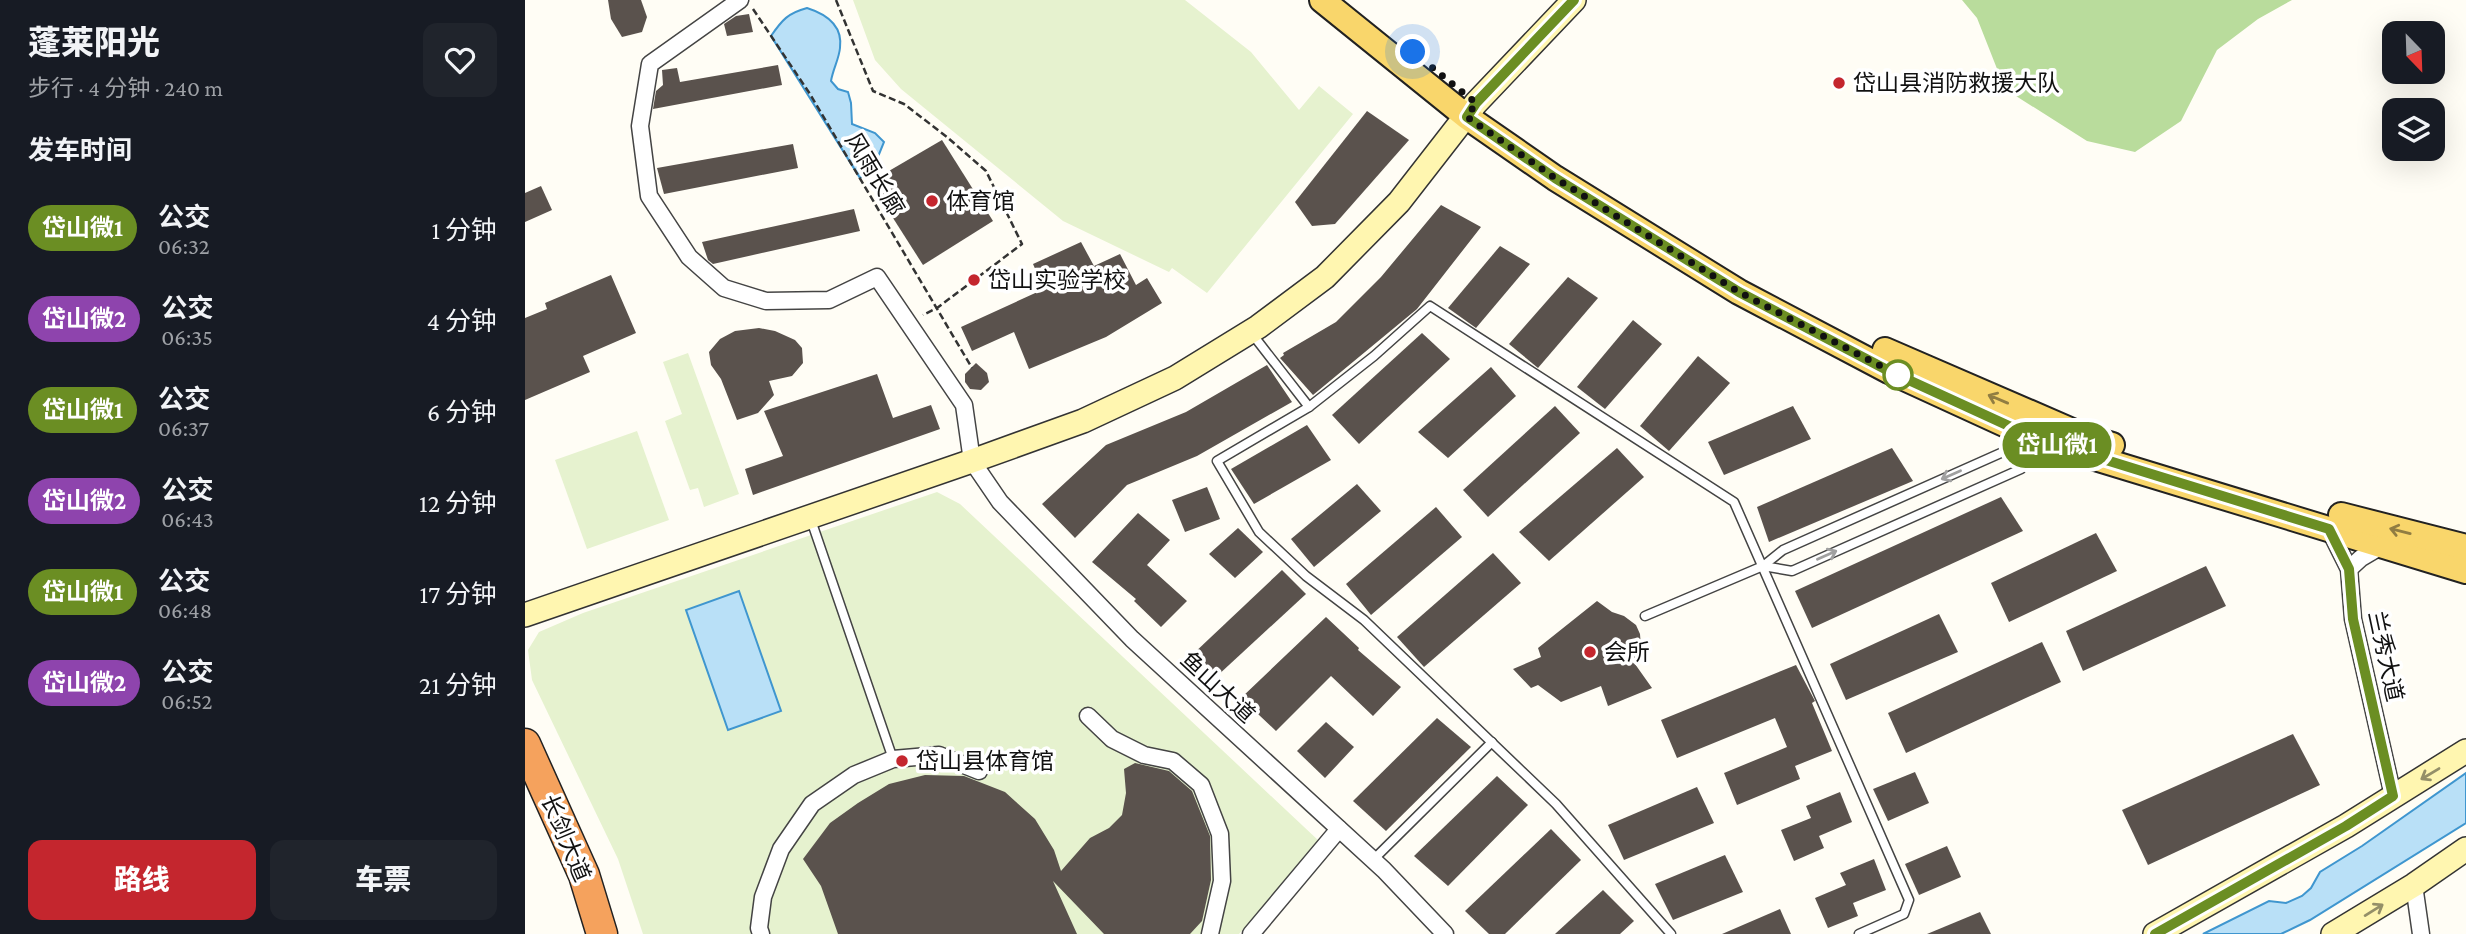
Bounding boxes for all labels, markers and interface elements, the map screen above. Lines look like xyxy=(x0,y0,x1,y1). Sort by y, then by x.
north arrow xyxy=(2382,21,2445,84)
map controls xyxy=(2382,21,2445,161)
button: heart xyxy=(423,23,497,97)
text: 蓬莱阳光 xyxy=(28,24,160,61)
your location xyxy=(1395,34,1430,69)
place label: 岱山县消防救援大队 xyxy=(1853,70,2060,96)
text: 步行 · 4 分钟 · 240 m xyxy=(28,75,223,101)
marker: 岱山县消防救援大队 xyxy=(1831,75,1847,91)
button: layers xyxy=(2382,98,2445,161)
street label: 风雨长廊 xyxy=(840,128,910,220)
text: 发车时间 xyxy=(28,136,132,165)
place label: 体育馆 xyxy=(946,188,1015,214)
marker: 体育馆 xyxy=(924,193,940,209)
text: 公交 xyxy=(158,203,210,232)
text: 岱山微1 xyxy=(42,214,123,241)
text: 1 分钟 xyxy=(431,216,497,245)
text: 06:32 xyxy=(158,233,210,259)
place label: 岱山实验学校 xyxy=(988,267,1126,293)
marker: 岱山实验学校 xyxy=(966,272,982,288)
text: 公交 xyxy=(161,294,213,323)
text: 岱山微2 xyxy=(42,305,126,332)
text: 4 分钟 xyxy=(427,307,497,336)
text: 06:35 xyxy=(161,324,213,350)
unlabelled marker xyxy=(1883,360,1913,390)
text: 公交 xyxy=(158,385,210,414)
one-way arrow xyxy=(1987,392,2009,405)
text: 岱山微1 xyxy=(42,396,123,423)
text: 6 分钟 xyxy=(427,398,497,427)
text: 06:37 xyxy=(158,415,209,441)
line badge: 岱山微1 xyxy=(2008,422,2106,468)
text: 岱山微1 xyxy=(2017,431,2097,458)
one-way arrow xyxy=(1941,469,1962,482)
text: 公交 xyxy=(161,476,213,505)
text: 岱山微2 xyxy=(42,487,126,514)
text: 12 分钟 xyxy=(419,489,497,518)
text: 06:43 xyxy=(161,506,214,532)
one-way arrow xyxy=(2389,524,2412,537)
one-way arrow xyxy=(1816,548,1838,561)
text: 公交 xyxy=(158,567,210,596)
text: 岱山微1 xyxy=(42,578,123,605)
text: 17 分钟 xyxy=(420,580,497,609)
text: 06:48 xyxy=(158,597,212,623)
street label: 兰秀大道 xyxy=(2364,608,2408,704)
place label: 会所 xyxy=(1604,639,1650,665)
marker: 会所 xyxy=(1582,644,1598,660)
street label: 鱼山大道 xyxy=(1175,646,1261,728)
text: 公交 xyxy=(161,658,213,687)
text: 岱山微2 xyxy=(42,669,126,696)
text: 21 分钟 xyxy=(419,671,497,700)
text: 06:52 xyxy=(161,688,212,714)
place label: 岱山县体育馆 xyxy=(916,748,1054,774)
marker: 岱山县体育馆 xyxy=(894,753,910,769)
one-way arrow xyxy=(2420,767,2440,781)
street label: 长剑大道 xyxy=(536,791,596,885)
button: 路线 xyxy=(28,840,256,920)
button: 车票 xyxy=(270,840,497,920)
one-way arrow xyxy=(2363,903,2383,917)

